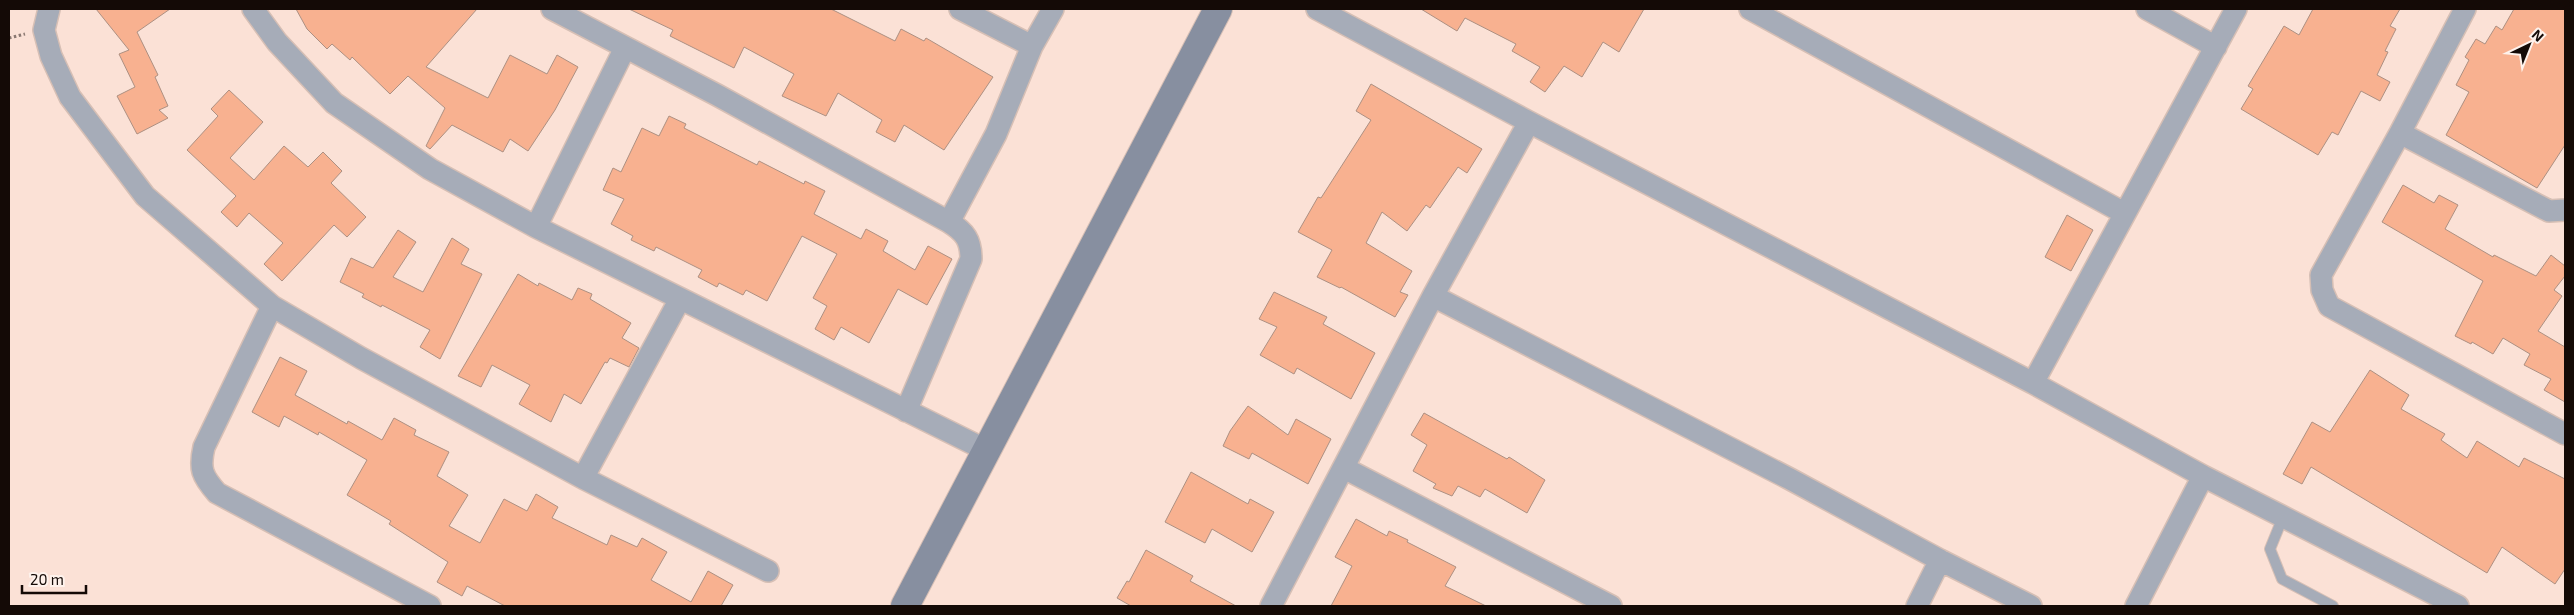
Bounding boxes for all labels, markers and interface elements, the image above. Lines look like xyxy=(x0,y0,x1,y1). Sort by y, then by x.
north arrow xyxy=(2504,20,2554,70)
text: N xyxy=(2529,25,2548,45)
scale bar xyxy=(22,562,86,594)
text: 20 m xyxy=(30,570,64,588)

